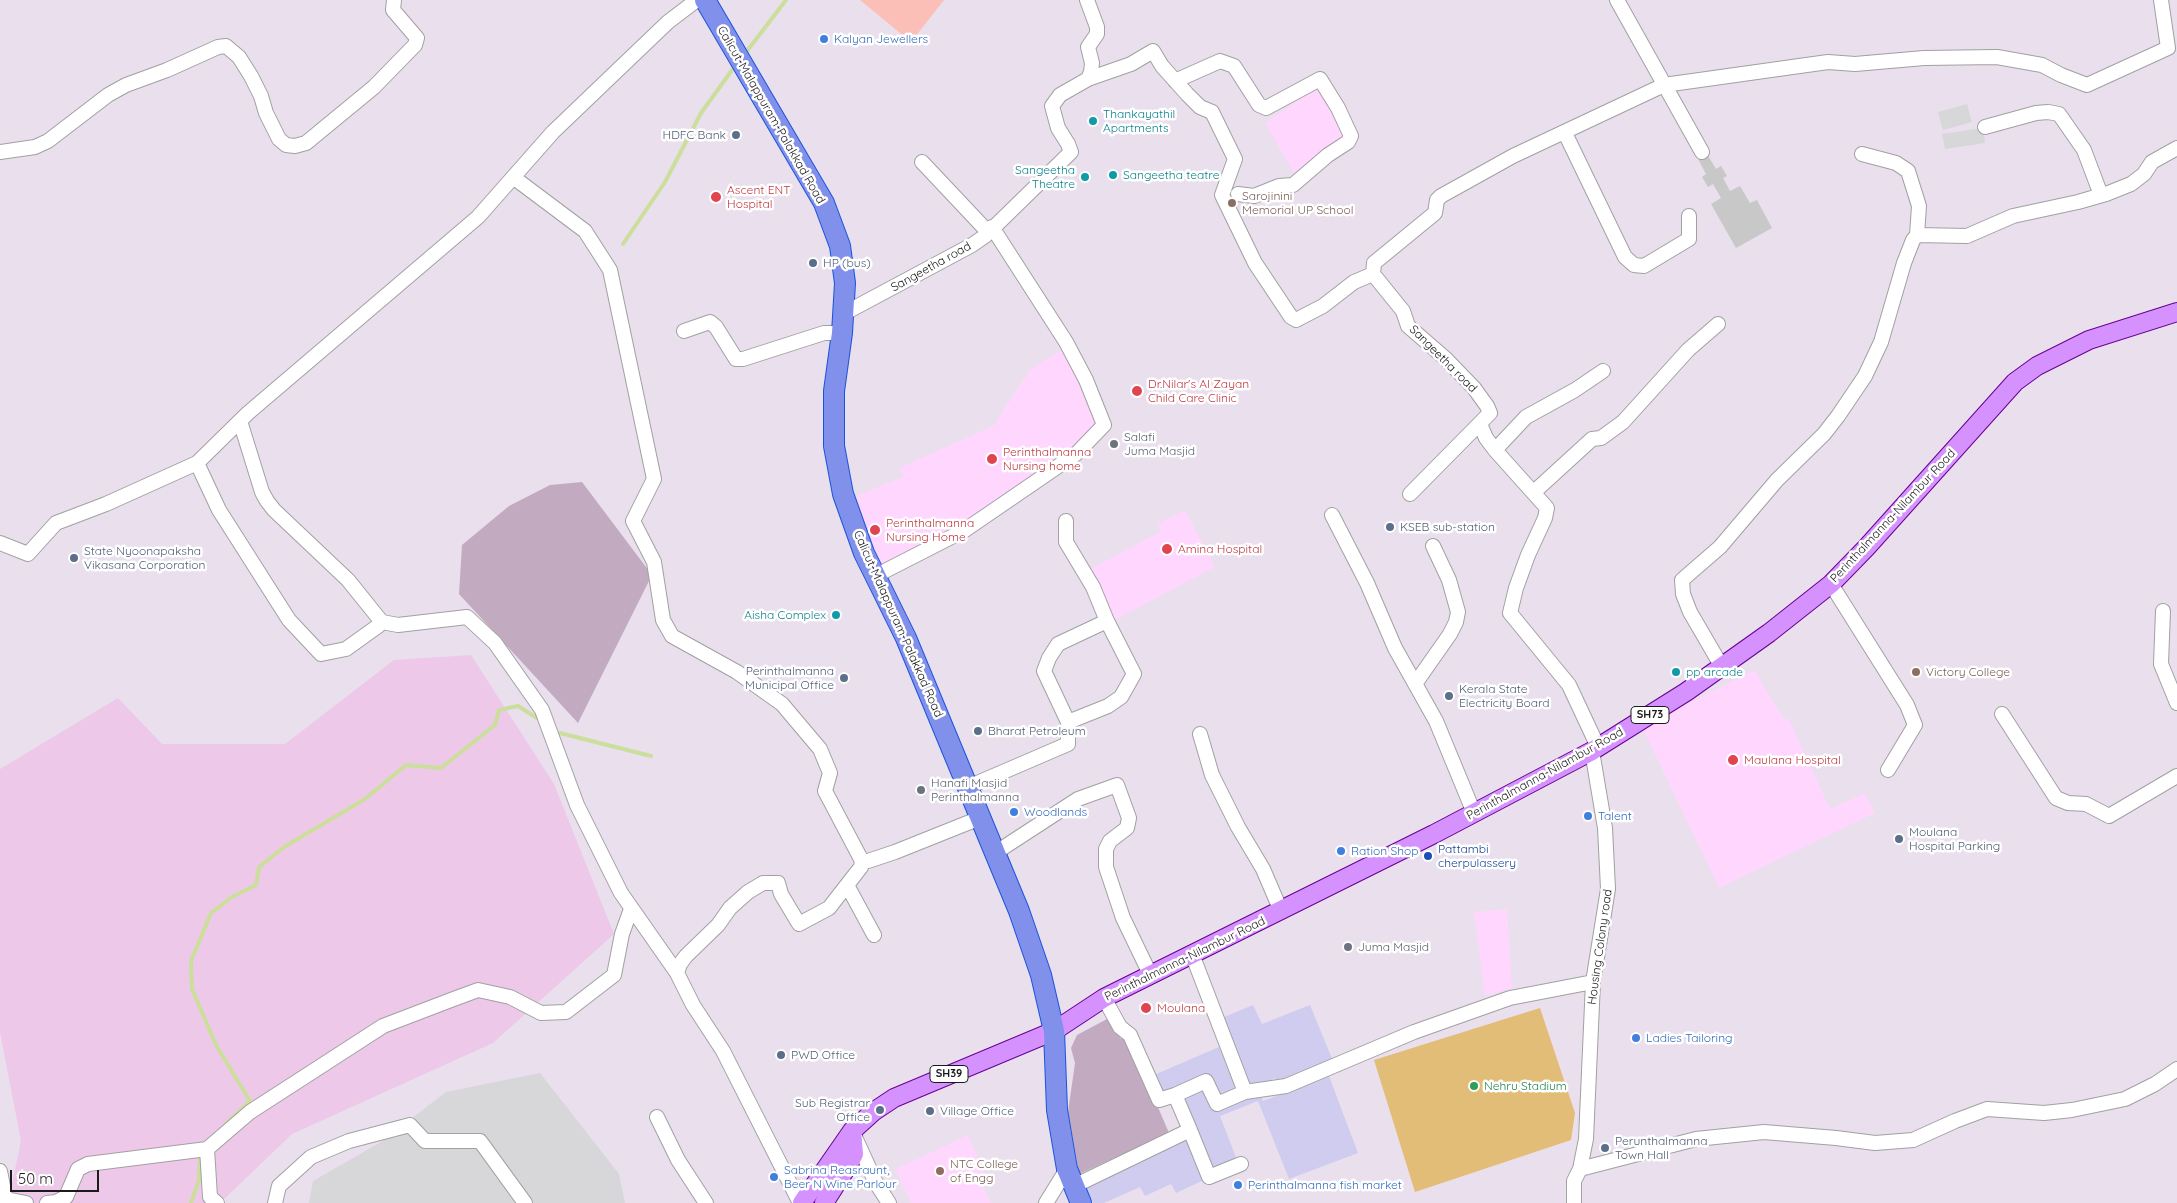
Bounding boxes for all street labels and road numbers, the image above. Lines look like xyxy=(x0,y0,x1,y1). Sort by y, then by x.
street label: Calicut-Malappuram-Palakkad Road xyxy=(714,24,828,206)
street label: Sangeetha road xyxy=(888,239,974,295)
street label: Sangeetha road xyxy=(1406,322,1480,396)
street label: Perinthalmanna-Nilambur Road xyxy=(1827,446,1959,586)
street label: Calicut-Malappuram-Palakkad Road xyxy=(850,528,946,720)
road number: SH73 xyxy=(1631,706,1669,724)
street label: Perinthalmanna-Nilambur Road xyxy=(1464,725,1626,823)
street label: Housing Colony road xyxy=(1585,888,1615,1006)
street label: Perinthalmanna-Nilambur Road xyxy=(1102,914,1268,1004)
road number: SH39 xyxy=(930,1066,968,1082)

